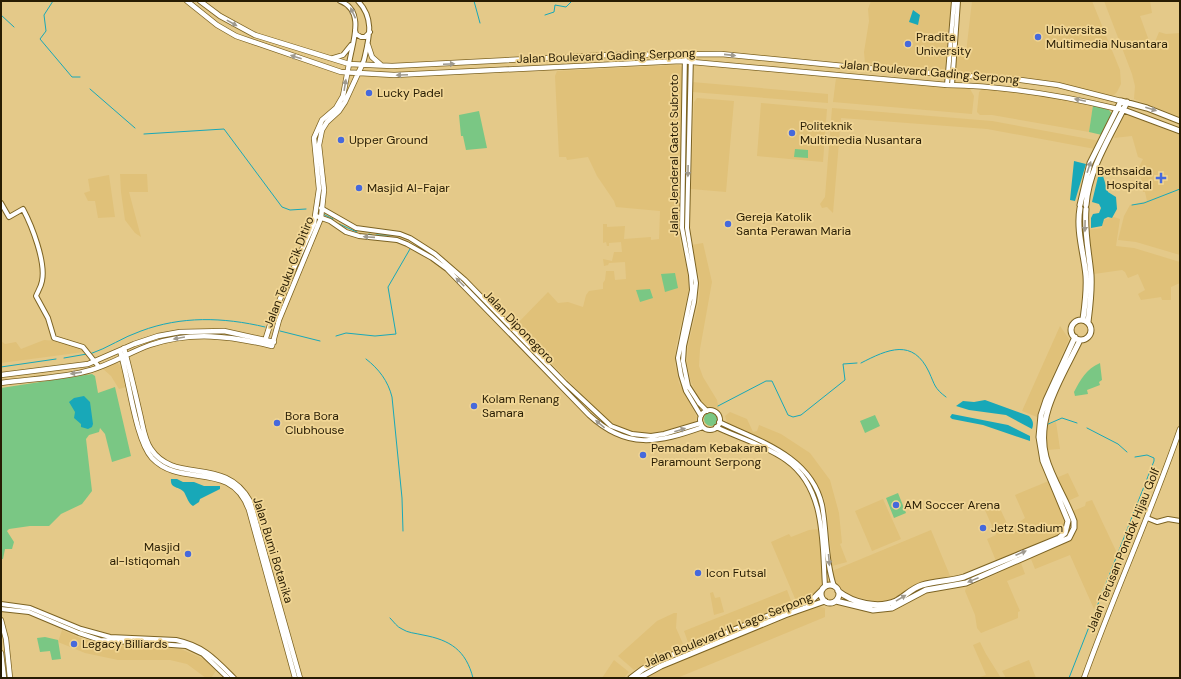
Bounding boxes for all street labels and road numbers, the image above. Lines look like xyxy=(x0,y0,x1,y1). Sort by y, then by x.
street label: Jalan Boulevard Gading Serpong xyxy=(516,45,696,67)
street label: Jalan Boulevard Gading Serpong xyxy=(840,56,1020,88)
street label: Jalan Jenderal Gatot Subroto xyxy=(666,74,682,236)
street label: Jalan Teuku Cik Ditiro xyxy=(260,214,318,330)
street label: Jalan Diponegoro xyxy=(480,287,558,367)
street label: Jalan Terusan Pondok Hijau Golf xyxy=(1083,465,1163,635)
street label: Jalan Bumi Botanika xyxy=(249,495,297,605)
street label: Jalan Boulevard IL Lago. Serpong xyxy=(641,589,815,671)

